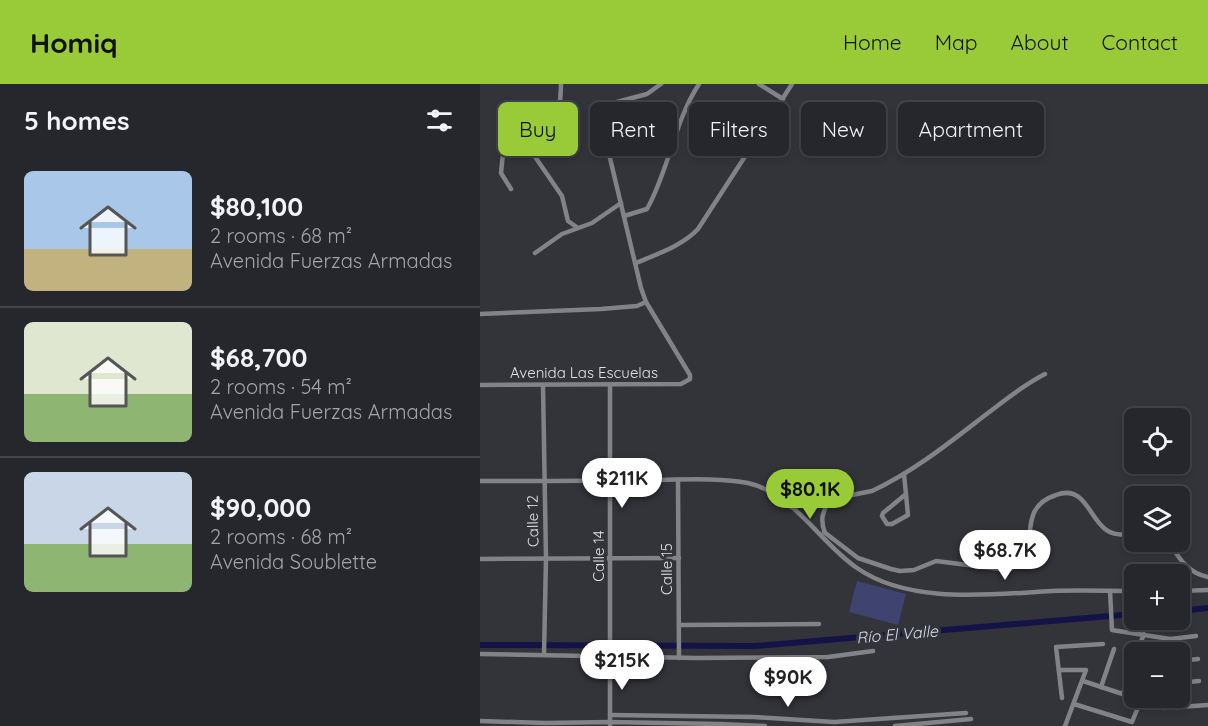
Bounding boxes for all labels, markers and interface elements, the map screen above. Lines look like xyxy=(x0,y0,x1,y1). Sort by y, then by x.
text: Homiq xyxy=(30,25,118,60)
text: Home xyxy=(843,29,902,55)
text: Map xyxy=(935,29,978,55)
text: About xyxy=(1011,29,1069,55)
text: Contact xyxy=(1102,29,1178,55)
chip: Buy xyxy=(498,102,578,156)
chip: Rent xyxy=(590,102,677,156)
chip: Filters xyxy=(689,102,789,156)
chip: New xyxy=(801,102,886,156)
chip: Apartment xyxy=(898,102,1044,156)
text: 5 homes xyxy=(24,104,130,137)
icon: filters xyxy=(423,104,456,137)
text: $80,100 xyxy=(210,190,303,223)
icon: home xyxy=(72,195,144,267)
text: 2 rooms · 68 m² xyxy=(210,223,352,248)
text: Avenida Fuerzas Armadas xyxy=(210,248,452,273)
text: $68,700 xyxy=(210,341,308,374)
icon: home xyxy=(72,346,144,418)
street label: Avenida Las Escuelas xyxy=(510,363,658,382)
text: 2 rooms · 54 m² xyxy=(210,374,352,399)
text: Avenida Fuerzas Armadas xyxy=(210,399,452,424)
map controls xyxy=(1124,408,1190,708)
button: locate xyxy=(1124,408,1190,474)
pin: $211K xyxy=(580,458,664,509)
text: $211K xyxy=(596,465,648,490)
pin: $80.1K xyxy=(761,469,859,520)
text: $80.1K xyxy=(780,476,840,501)
button: layers xyxy=(1124,486,1190,552)
text: $90,000 xyxy=(210,491,311,524)
street label: Calle 12 xyxy=(523,495,542,547)
icon: home xyxy=(72,496,144,568)
text: 2 rooms · 68 m² xyxy=(210,524,352,549)
street label: Calle 14 xyxy=(589,530,608,582)
pin: $68.7K xyxy=(956,530,1054,581)
text: $68.7K xyxy=(973,537,1037,562)
street label: Calle 15 xyxy=(657,543,676,595)
text: Avenida Soublette xyxy=(210,549,377,574)
button: + xyxy=(1124,564,1190,630)
water label: Río El Valle xyxy=(855,620,940,648)
pin: $215K xyxy=(580,640,664,691)
button: − xyxy=(1124,642,1190,708)
text: $215K xyxy=(594,647,650,672)
pin: $90K xyxy=(752,657,824,708)
text: $90K xyxy=(764,664,812,689)

